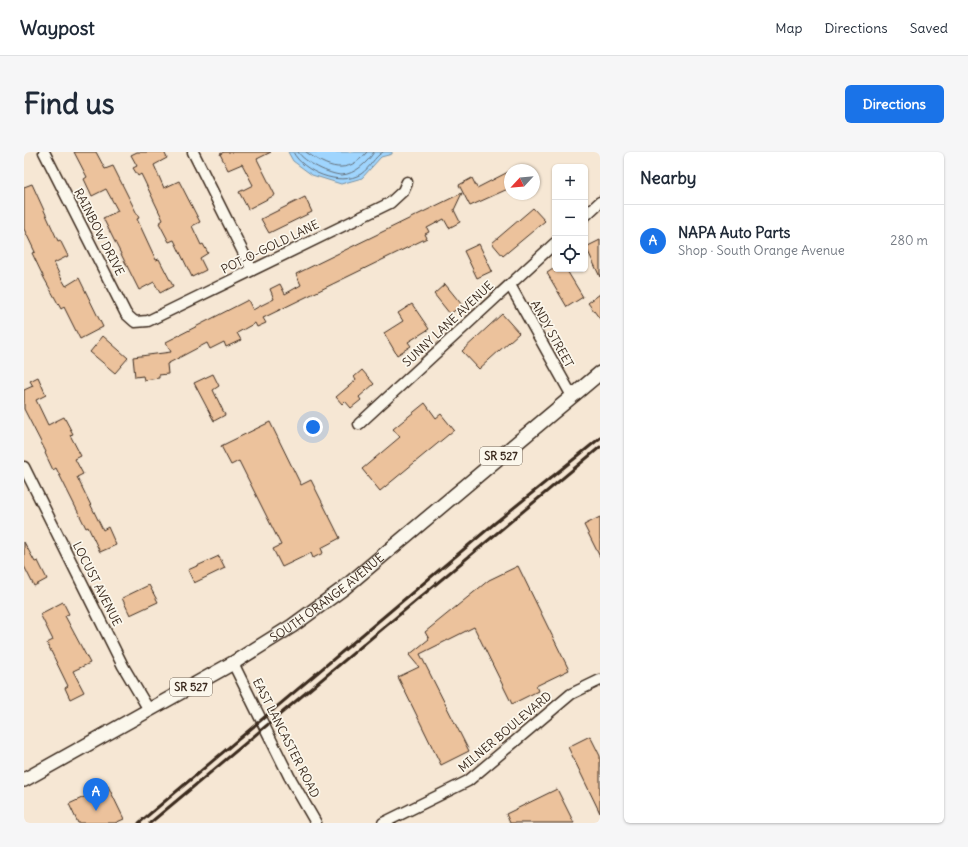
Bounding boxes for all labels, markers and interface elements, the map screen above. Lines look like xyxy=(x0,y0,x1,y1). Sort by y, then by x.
text: Waypost xyxy=(20,16,95,40)
text: Map xyxy=(775,19,802,37)
text: Directions xyxy=(824,19,888,37)
text: Saved xyxy=(910,19,948,37)
button: Directions xyxy=(845,85,944,123)
text: Find us xyxy=(24,86,115,122)
north arrow xyxy=(504,164,540,200)
map controls xyxy=(552,164,588,272)
button: + xyxy=(552,164,588,200)
text: Nearby xyxy=(640,167,696,189)
street label: RAINBOW DRIVE xyxy=(71,186,128,278)
button: − xyxy=(552,200,588,236)
street label: POT-O-GOLD LANE xyxy=(218,216,321,277)
text: NAPA Auto Parts xyxy=(678,223,790,242)
text: A xyxy=(649,232,657,249)
text: 280 m xyxy=(890,232,928,249)
button: locate xyxy=(552,236,588,272)
text: Shop · South Orange Avenue xyxy=(678,242,845,259)
street label: SUNNY LANE AVENUE xyxy=(399,278,496,370)
street label: ANDY STREET xyxy=(528,297,577,370)
your location xyxy=(303,417,323,437)
road number: SR 527 xyxy=(480,447,522,465)
street label: LOCUST AVENUE xyxy=(70,539,125,628)
street label: SOUTH ORANGE AVENUE xyxy=(267,550,387,645)
street label: EAST LANCASTER ROAD xyxy=(250,675,323,800)
road number: SR 527 xyxy=(170,678,212,696)
street label: MILNER BOULEVARD xyxy=(455,688,554,775)
pin: A xyxy=(83,778,109,811)

